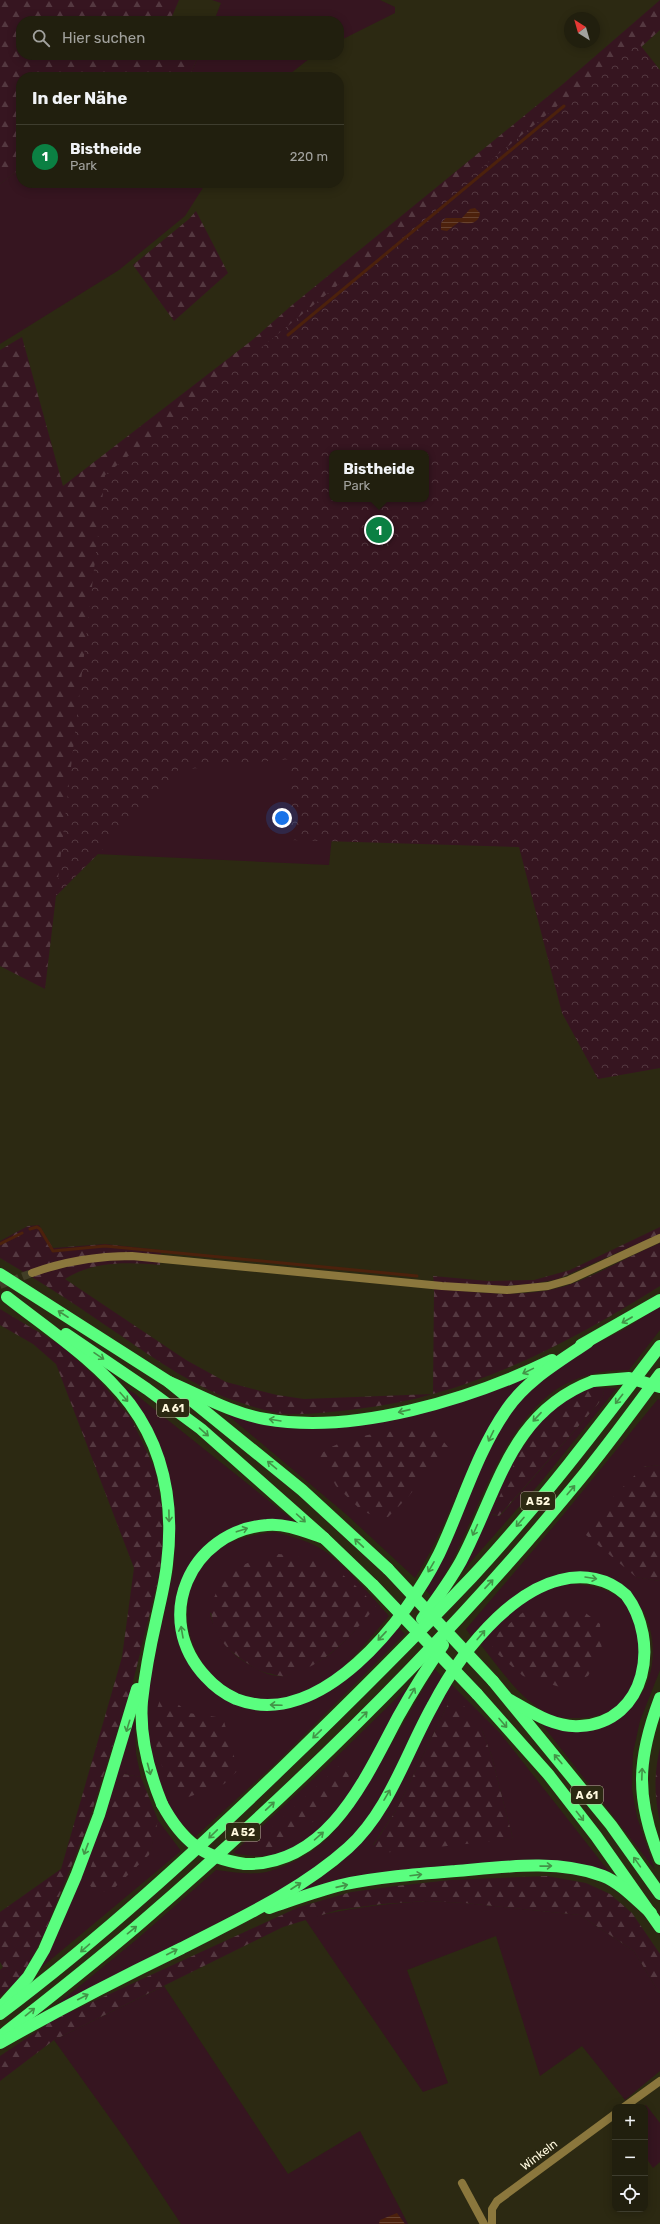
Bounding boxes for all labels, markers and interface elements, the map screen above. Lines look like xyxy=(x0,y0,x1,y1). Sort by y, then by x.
north arrow xyxy=(564,12,600,48)
search box xyxy=(16,16,344,60)
icon: search xyxy=(30,27,52,49)
text: Hier suchen xyxy=(62,29,145,47)
text: In der Nähe xyxy=(32,88,127,108)
text: Bistheide xyxy=(70,140,141,158)
text: 1 xyxy=(42,149,48,164)
text: 220 m xyxy=(290,149,328,164)
text: Park xyxy=(70,158,97,173)
popup xyxy=(329,450,429,502)
text: Bistheide xyxy=(343,460,415,478)
text: Park xyxy=(343,478,370,493)
pin: 1 xyxy=(366,515,392,545)
your location xyxy=(272,808,292,828)
one-way arrow xyxy=(57,1310,68,1318)
one-way arrow xyxy=(621,1317,633,1325)
one-way arrow xyxy=(93,1352,104,1360)
one-way arrow xyxy=(522,1368,534,1375)
one-way arrow xyxy=(119,1392,128,1402)
one-way arrow xyxy=(615,1394,624,1405)
road number: A 61 xyxy=(157,1399,189,1417)
one-way arrow xyxy=(398,1407,411,1415)
one-way arrow xyxy=(533,1411,542,1422)
one-way arrow xyxy=(269,1416,282,1424)
one-way arrow xyxy=(199,1427,209,1436)
one-way arrow xyxy=(487,1430,494,1442)
one-way arrow xyxy=(267,1461,278,1470)
one-way arrow xyxy=(567,1484,576,1495)
road number: A 52 xyxy=(521,1492,555,1510)
one-way arrow xyxy=(166,1509,173,1522)
one-way arrow xyxy=(296,1513,306,1522)
one-way arrow xyxy=(515,1516,524,1527)
one-way arrow xyxy=(471,1524,478,1536)
one-way arrow xyxy=(236,1526,249,1533)
one-way arrow xyxy=(354,1538,364,1548)
one-way arrow xyxy=(427,1561,435,1573)
one-way arrow xyxy=(584,1574,597,1582)
one-way arrow xyxy=(484,1580,493,1590)
one-way arrow xyxy=(178,1625,186,1638)
one-way arrow xyxy=(476,1630,485,1641)
one-way arrow xyxy=(378,1631,387,1641)
one-way arrow xyxy=(408,1687,416,1699)
one-way arrow xyxy=(270,1701,283,1708)
one-way arrow xyxy=(358,1711,368,1721)
one-way arrow xyxy=(498,1718,507,1728)
one-way arrow xyxy=(124,1719,131,1732)
one-way arrow xyxy=(312,1729,322,1739)
one-way arrow xyxy=(554,1753,563,1764)
one-way arrow xyxy=(146,1763,154,1776)
one-way arrow xyxy=(638,1768,646,1781)
road number: A 61 xyxy=(571,1786,603,1804)
one-way arrow xyxy=(384,1789,392,1801)
one-way arrow xyxy=(265,1801,275,1811)
one-way arrow xyxy=(576,1810,585,1821)
road number: A 52 xyxy=(226,1823,260,1841)
one-way arrow xyxy=(208,1829,218,1839)
one-way arrow xyxy=(314,1832,324,1841)
one-way arrow xyxy=(82,1842,90,1854)
one-way arrow xyxy=(633,1857,641,1868)
one-way arrow xyxy=(539,1863,552,1870)
one-way arrow xyxy=(409,1871,422,1878)
one-way arrow xyxy=(335,1881,348,1889)
one-way arrow xyxy=(290,1882,301,1890)
one-way arrow xyxy=(126,1926,137,1935)
one-way arrow xyxy=(80,1943,90,1952)
one-way arrow xyxy=(166,1948,178,1955)
one-way arrow xyxy=(77,1993,89,2000)
one-way arrow xyxy=(25,2008,36,2016)
map controls xyxy=(612,2104,648,2212)
button: + xyxy=(612,2104,648,2140)
street label: Winkeln xyxy=(518,2137,560,2173)
button: − xyxy=(612,2140,648,2176)
button: locate xyxy=(612,2176,648,2212)

